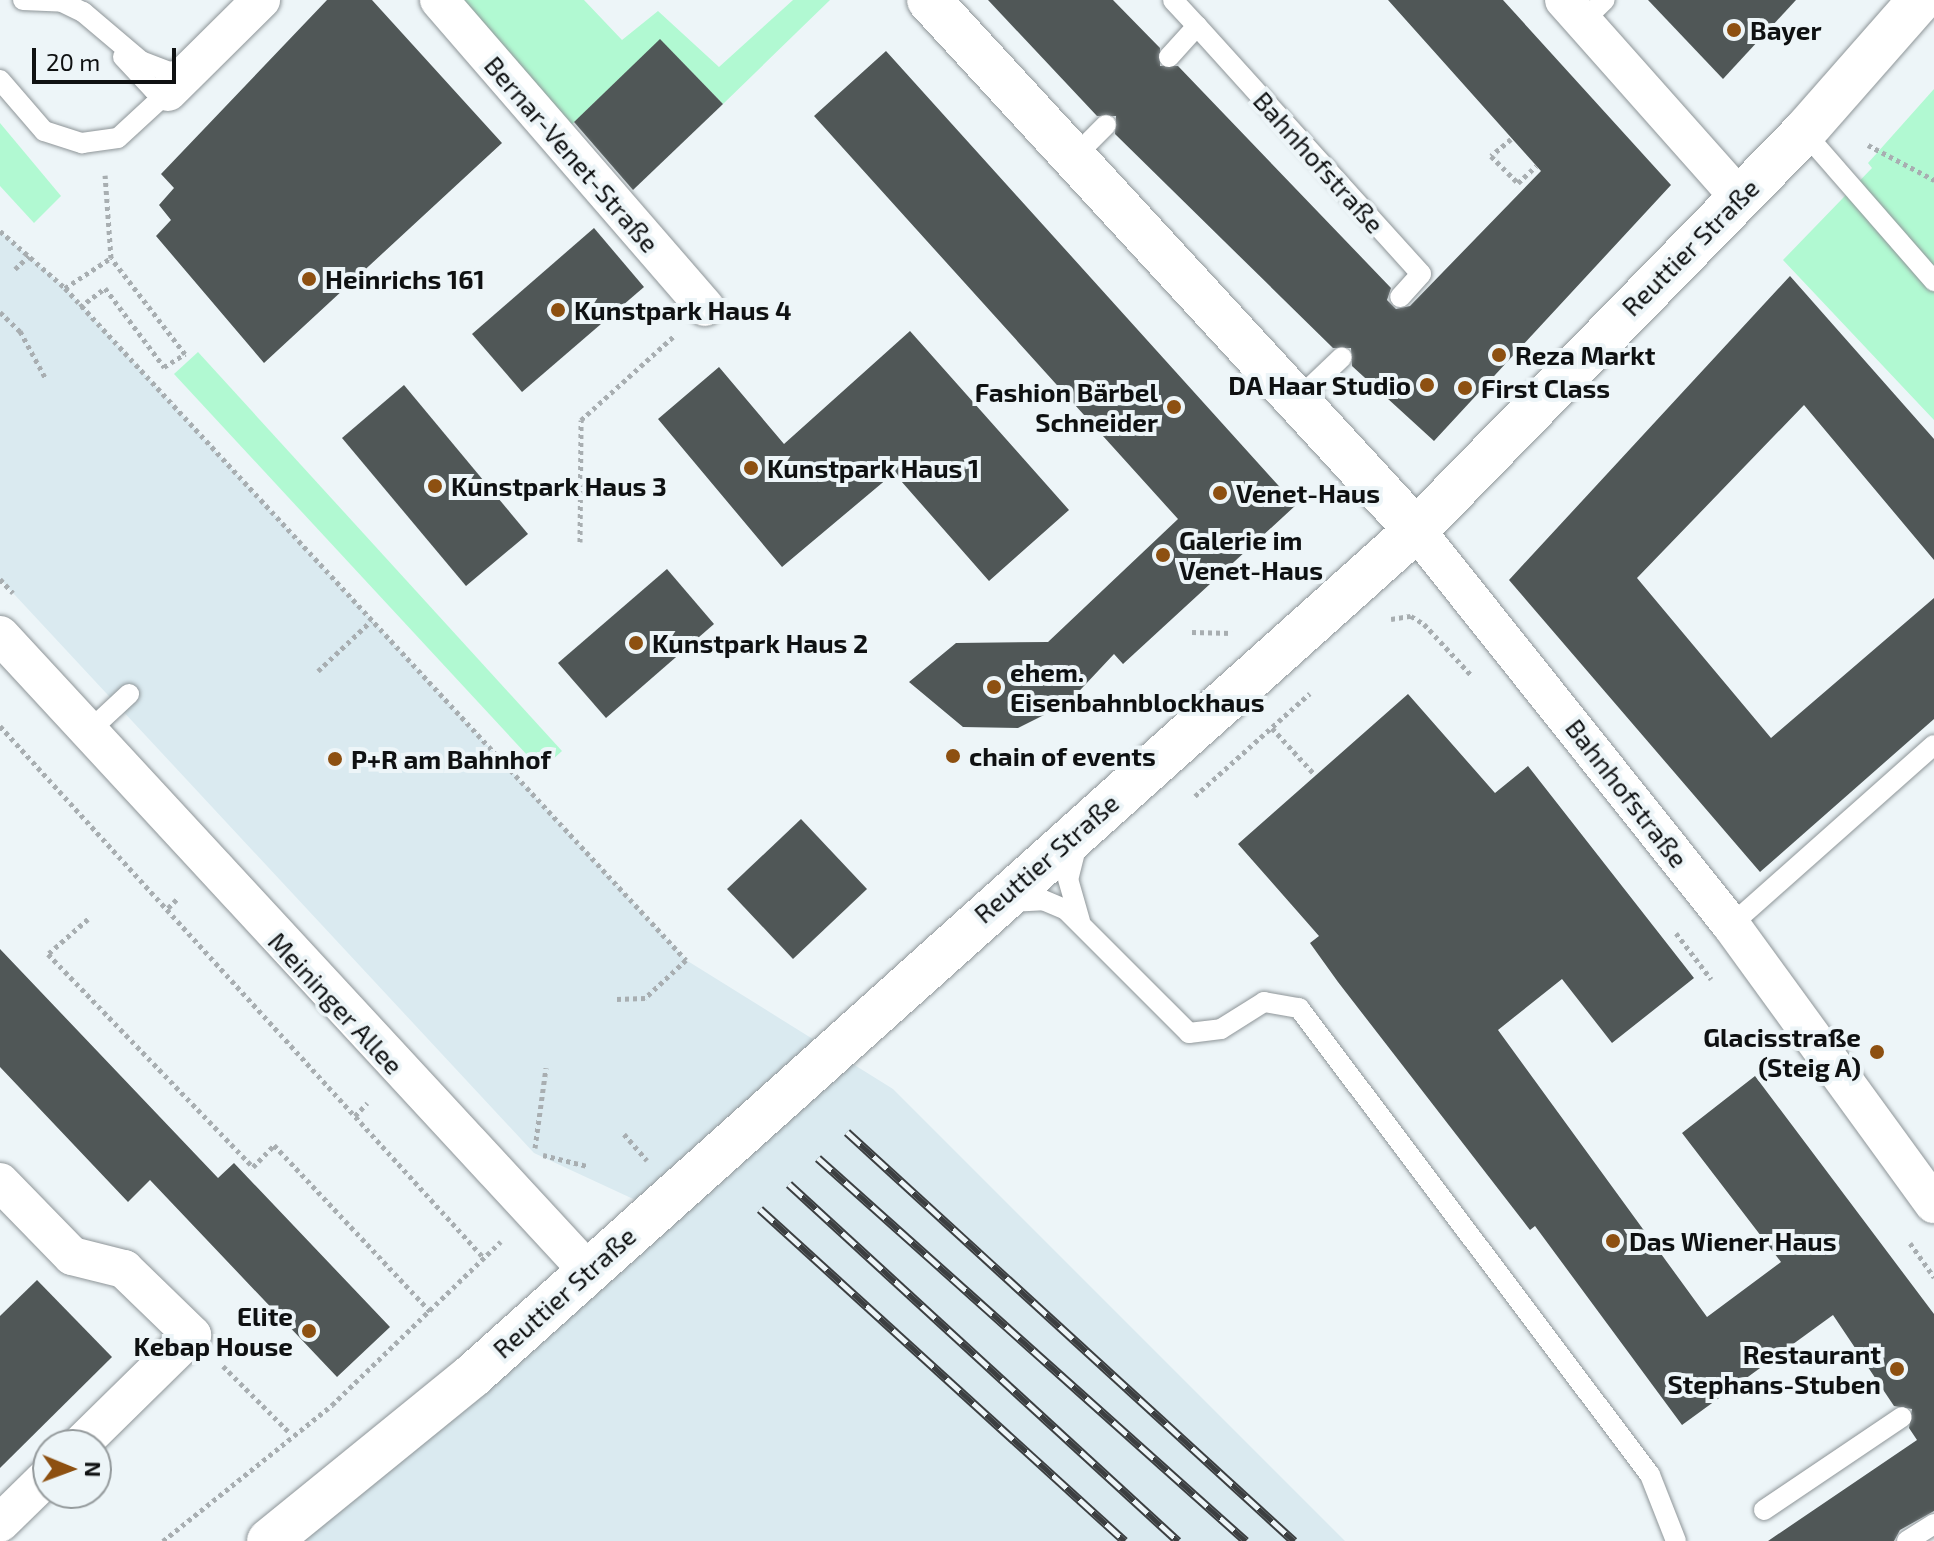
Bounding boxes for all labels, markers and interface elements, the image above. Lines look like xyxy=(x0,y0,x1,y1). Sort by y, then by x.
place label: Bayer xyxy=(1750,14,1822,46)
marker: Bayer xyxy=(1725,21,1743,39)
scale bar xyxy=(36,32,180,82)
text: 20 m xyxy=(46,47,100,76)
street label: Bernar-Venet-Straße xyxy=(478,49,666,259)
street label: Bahnhofstraße xyxy=(1247,85,1391,239)
street label: Reuttier Straße xyxy=(1615,172,1765,322)
place label: Heinrichs 161 xyxy=(325,263,485,295)
marker: Heinrichs 161 xyxy=(300,270,318,288)
place label: Kunstpark Haus 4 xyxy=(574,294,792,326)
marker: Kunstpark Haus 4 xyxy=(549,301,567,319)
place label: Reza Markt xyxy=(1515,339,1655,371)
marker: Reza Markt xyxy=(1490,346,1508,364)
place label: DA Haar Studio xyxy=(1227,369,1411,401)
place label: First Class xyxy=(1481,372,1610,404)
place label: Fashion Bärbel Schneider xyxy=(975,376,1158,438)
marker: DA Haar Studio xyxy=(1418,376,1436,394)
marker: First Class xyxy=(1456,379,1474,397)
marker: Fashion Bärbel Schneider xyxy=(1165,398,1183,416)
place label: Kunstpark Haus 1 xyxy=(767,452,979,484)
marker: Kunstpark Haus 1 xyxy=(742,459,760,477)
place label: Kunstpark Haus 3 xyxy=(451,470,667,502)
marker: Kunstpark Haus 3 xyxy=(426,477,444,495)
place label: Venet-Haus xyxy=(1236,477,1380,509)
marker: Venet-Haus xyxy=(1211,484,1229,502)
place label: Galerie im Venet-Haus xyxy=(1179,524,1323,586)
marker: Galerie im Venet-Haus xyxy=(1154,546,1172,564)
place label: Kunstpark Haus 2 xyxy=(652,627,868,659)
marker: Kunstpark Haus 2 xyxy=(627,634,645,652)
place label: ehem. Eisenbahnblockhaus xyxy=(1010,656,1265,718)
marker: ehem. Eisenbahnblockhaus xyxy=(985,678,1003,696)
street label: Bahnhofstraße xyxy=(1559,713,1695,873)
place label: chain of events xyxy=(969,740,1156,772)
place label: P+R am Bahnhof xyxy=(351,743,551,775)
marker: chain of events xyxy=(944,747,962,765)
marker: P+R am Bahnhof xyxy=(326,750,344,768)
street label: Reuttier Straße xyxy=(967,787,1125,929)
street label: Meininger Allee xyxy=(262,925,410,1081)
place label: Glacisstraße (Steig A) xyxy=(1703,1021,1861,1082)
marker: Glacisstraße (Steig A) xyxy=(1868,1043,1886,1061)
street label: Reuttier Straße xyxy=(486,1220,642,1364)
place label: Das Wiener Haus xyxy=(1629,1225,1837,1257)
marker: Das Wiener Haus xyxy=(1604,1232,1622,1250)
place label: Elite Kebap House xyxy=(134,1300,293,1362)
marker: Elite Kebap House xyxy=(300,1322,318,1340)
place label: Restaurant Stephans-Stuben xyxy=(1667,1338,1881,1400)
marker: Restaurant Stephans-Stuben xyxy=(1888,1360,1906,1378)
north arrow xyxy=(32,1429,112,1509)
text: N xyxy=(81,1461,107,1478)

